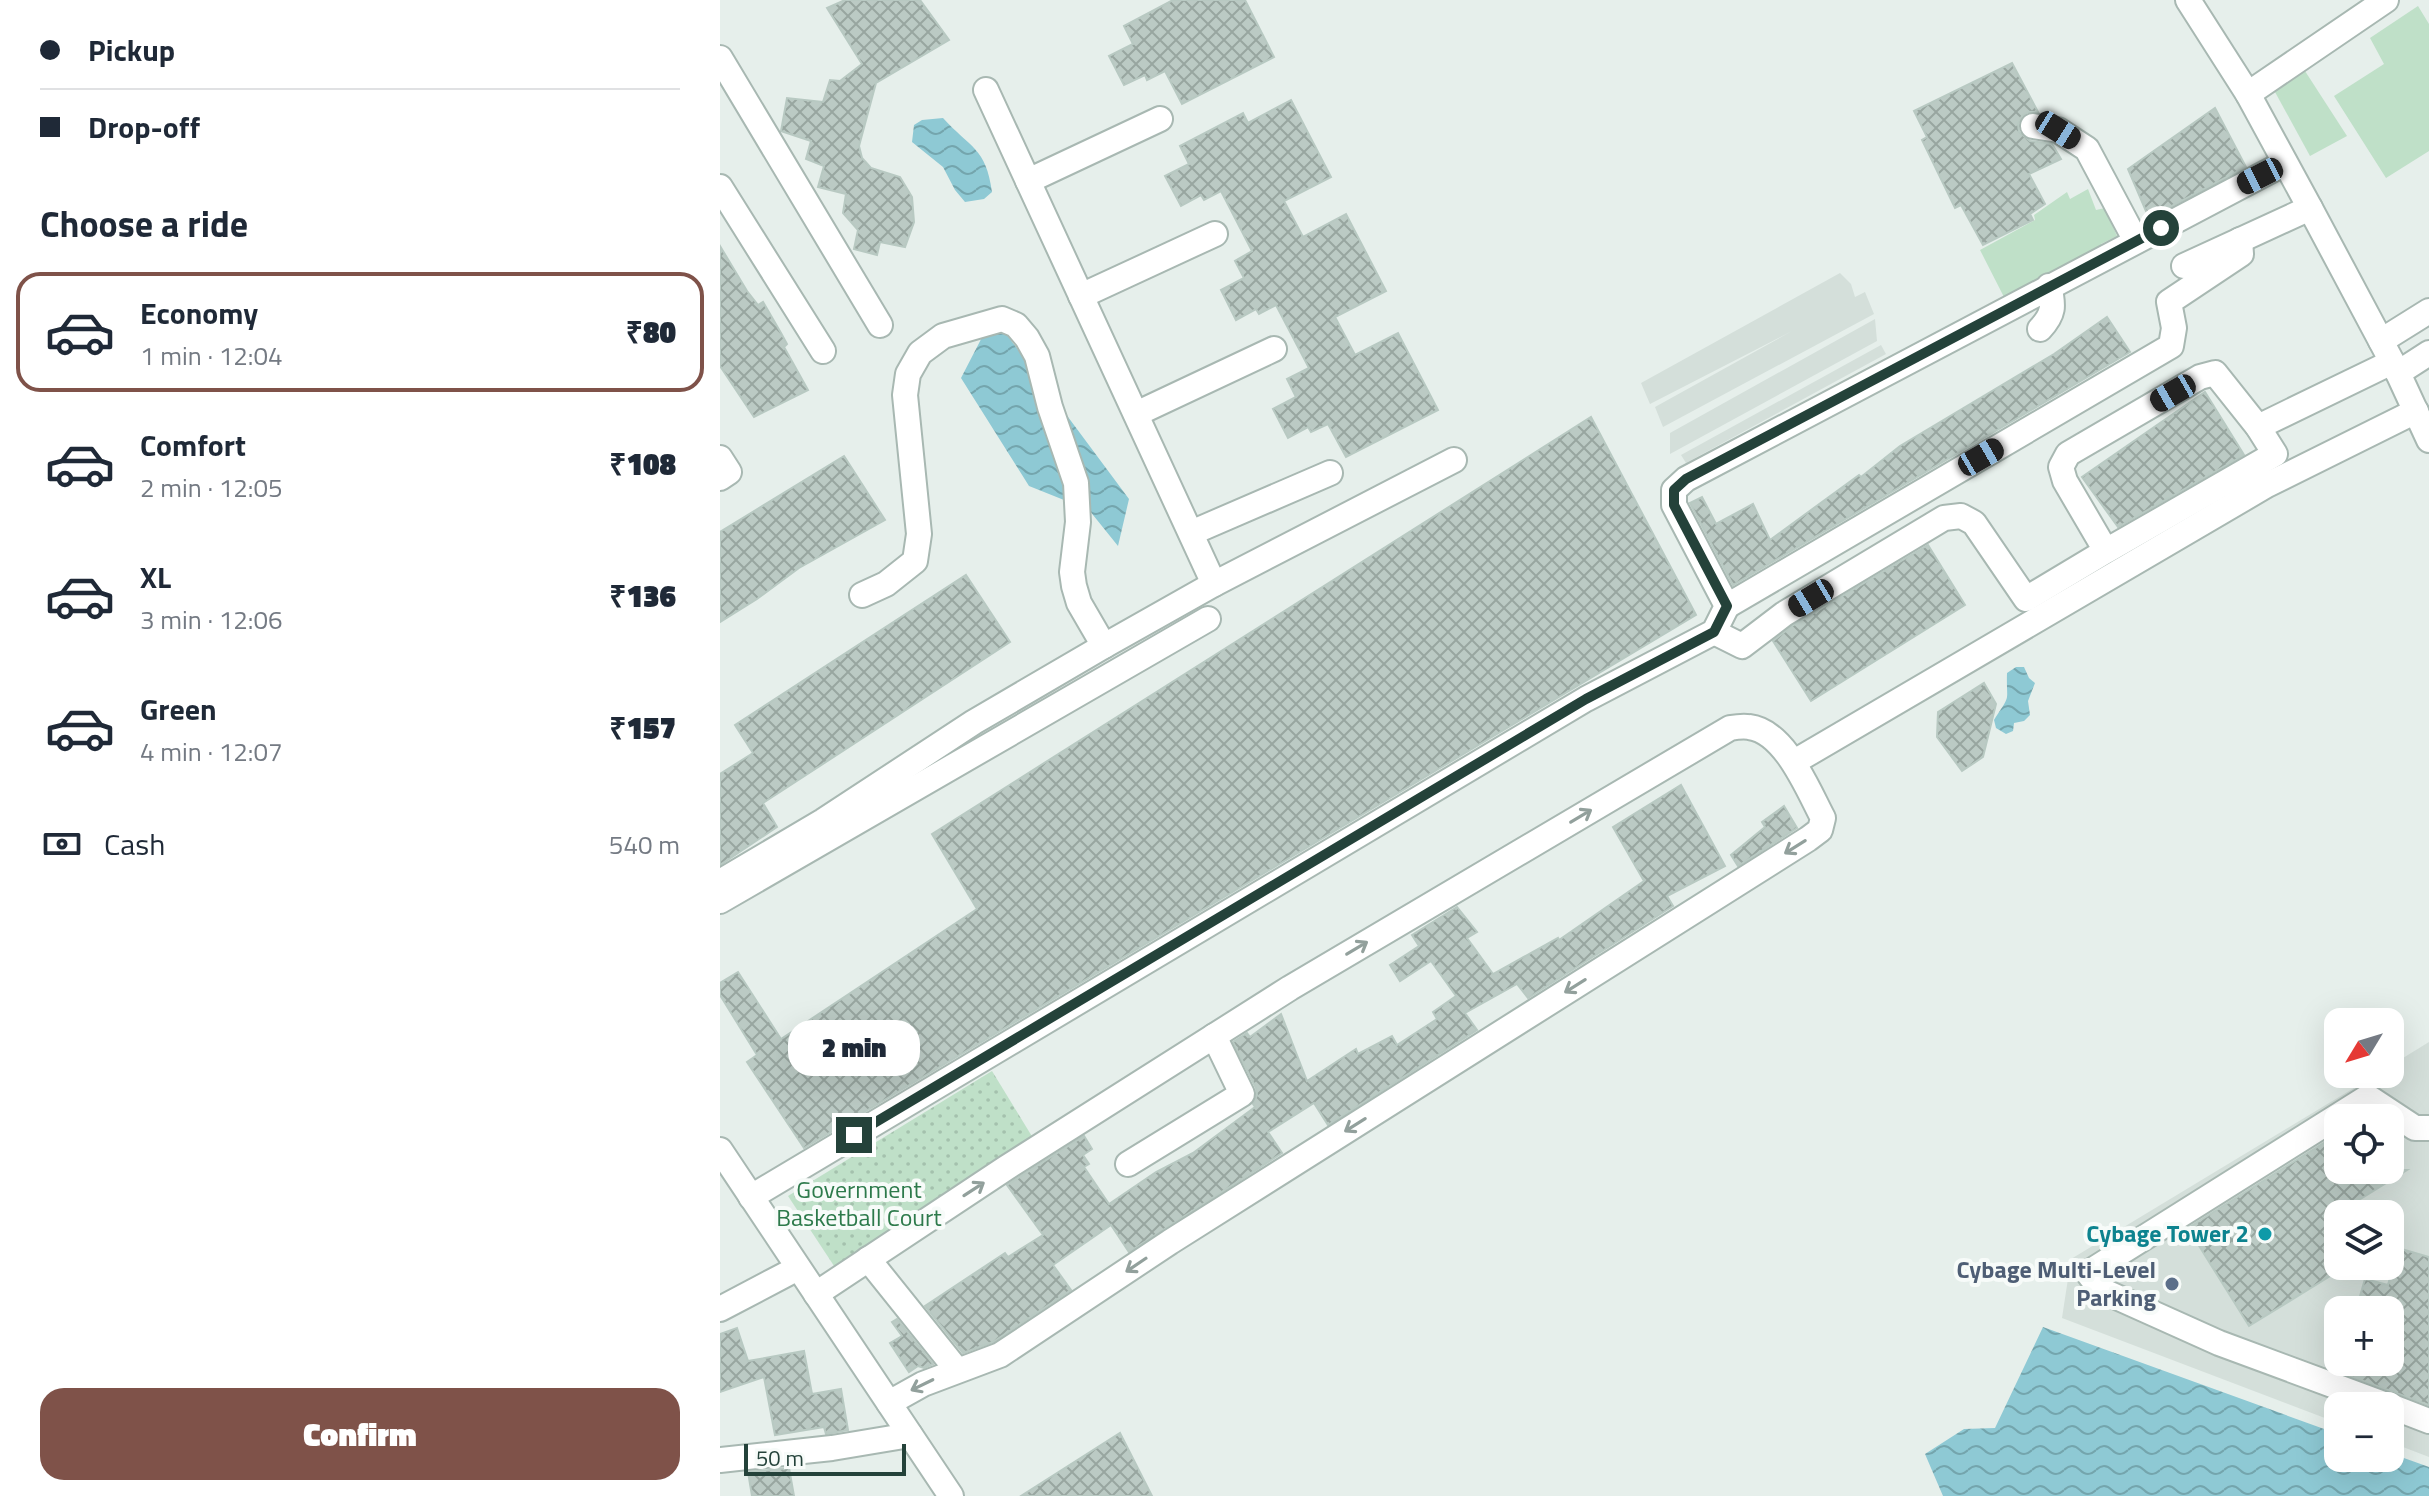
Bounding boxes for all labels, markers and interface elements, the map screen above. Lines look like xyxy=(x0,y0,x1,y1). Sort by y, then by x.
text: Pickup xyxy=(88,27,175,73)
text: Drop-off xyxy=(88,104,200,150)
car xyxy=(2031,107,2085,153)
car xyxy=(2233,154,2287,198)
text: Choose a ride xyxy=(40,196,248,251)
route start xyxy=(2143,210,2179,246)
text: Economy xyxy=(140,290,258,336)
icon: car xyxy=(44,296,116,368)
text: ₹80 xyxy=(626,309,676,355)
text: 1 min · 12:04 xyxy=(140,336,283,375)
car xyxy=(2146,371,2200,415)
text: Comfort xyxy=(140,422,246,468)
icon: car xyxy=(44,428,116,500)
car xyxy=(1954,435,2008,479)
text: ₹108 xyxy=(609,441,676,487)
text: 2 min · 12:05 xyxy=(140,468,283,507)
text: XL xyxy=(140,554,171,600)
icon: car xyxy=(44,560,116,632)
text: ₹136 xyxy=(609,573,676,619)
car xyxy=(1784,575,1838,621)
text: 3 min · 12:06 xyxy=(140,600,283,639)
text: Green xyxy=(140,686,217,732)
icon: car xyxy=(44,692,116,764)
text: ₹157 xyxy=(609,705,676,751)
text: 4 min · 12:07 xyxy=(140,732,283,771)
one-way arrow xyxy=(1569,808,1592,824)
text: Cash xyxy=(104,821,165,867)
icon: cash xyxy=(40,822,84,866)
text: 540 m xyxy=(609,825,680,864)
one-way arrow xyxy=(1784,839,1806,856)
one-way arrow xyxy=(1345,940,1368,956)
one-way arrow xyxy=(1564,979,1587,995)
north arrow xyxy=(2324,1008,2404,1088)
map controls xyxy=(2324,1008,2404,1472)
callout: 2 min xyxy=(788,1019,920,1075)
text: 2 min xyxy=(822,1028,886,1067)
button: locate xyxy=(2324,1104,2404,1184)
route end xyxy=(836,1117,872,1153)
one-way arrow xyxy=(1344,1118,1367,1134)
park label: Government Basketball Court xyxy=(776,1171,942,1235)
one-way arrow xyxy=(962,1180,985,1196)
button: layers xyxy=(2324,1200,2404,1280)
place label: Cybage Tower 2 xyxy=(2086,1215,2249,1251)
marker: Cybage Tower 2 xyxy=(2256,1225,2274,1243)
place label: Cybage Multi-Level Parking xyxy=(1956,1251,2156,1315)
one-way arrow xyxy=(1125,1256,1147,1273)
marker: Cybage Multi-Level Parking xyxy=(2163,1275,2181,1293)
button: + xyxy=(2324,1296,2404,1376)
one-way arrow xyxy=(911,1378,935,1393)
button: Confirm xyxy=(40,1388,680,1480)
button: − xyxy=(2324,1392,2404,1472)
scale bar xyxy=(744,1440,906,1476)
text: 50 m xyxy=(756,1441,804,1475)

